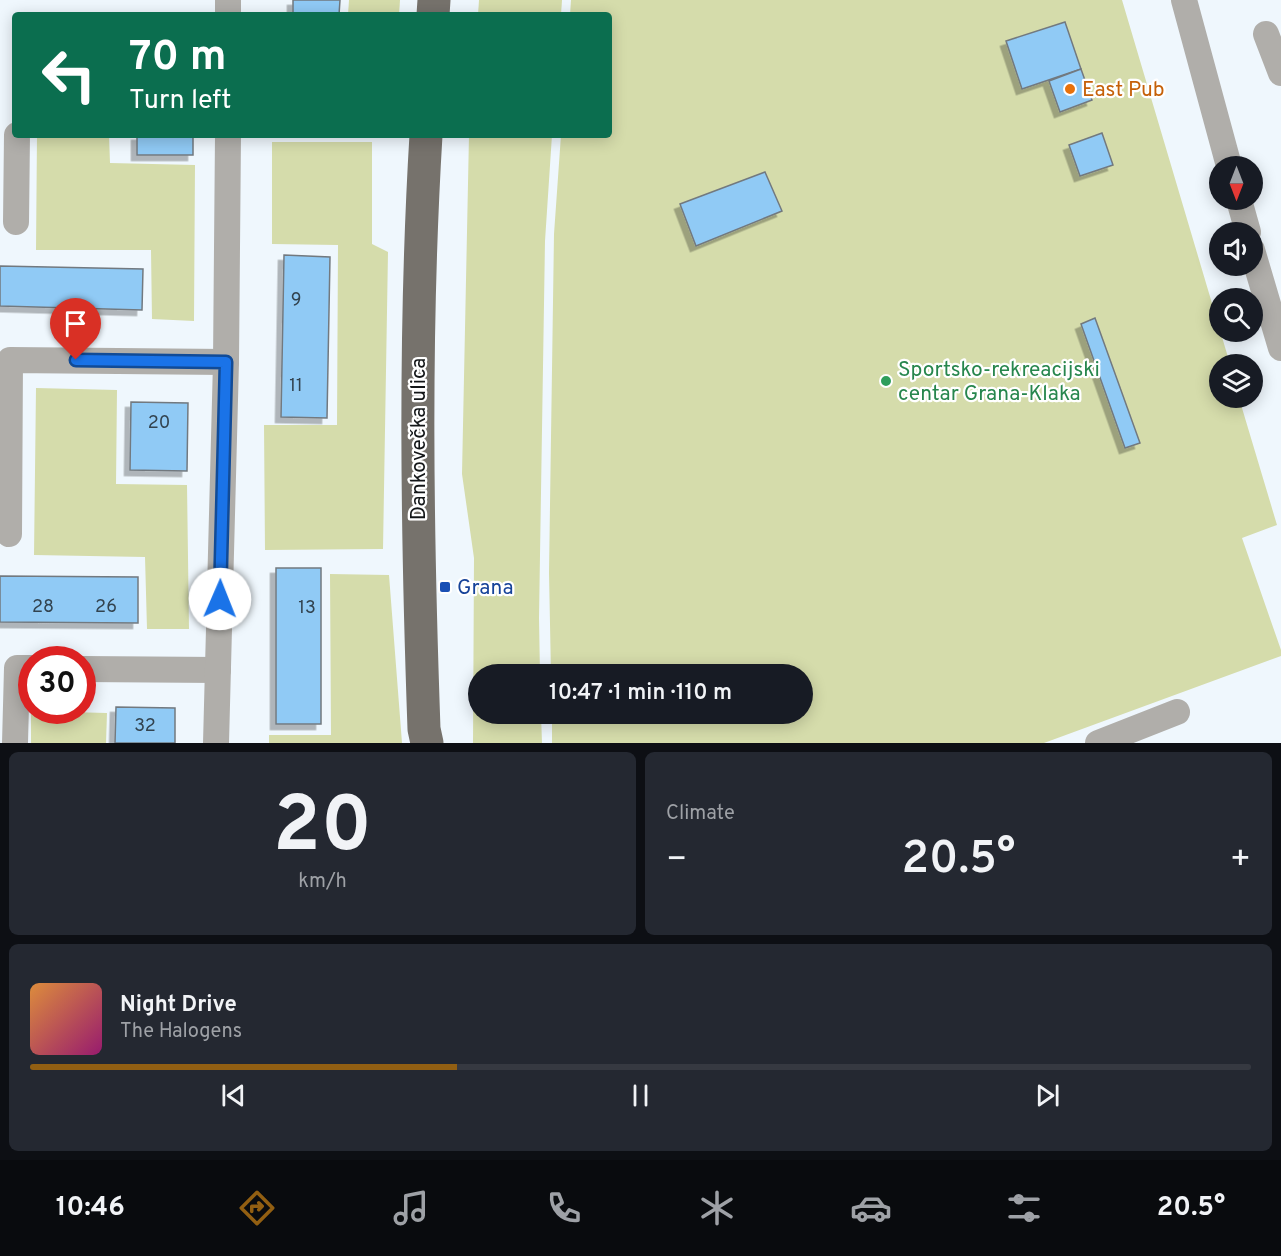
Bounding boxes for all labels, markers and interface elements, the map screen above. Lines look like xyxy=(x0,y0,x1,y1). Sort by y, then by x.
text: 70 m xyxy=(129,32,227,85)
icon: left xyxy=(30,36,108,114)
place label: East Pub xyxy=(1082,77,1165,104)
marker: East Pub xyxy=(1063,82,1077,96)
text: Turn left xyxy=(129,84,231,118)
north arrow xyxy=(1209,156,1263,210)
map controls xyxy=(1209,156,1263,408)
button: sound xyxy=(1209,222,1263,276)
button: search xyxy=(1209,288,1263,342)
house number: 9 xyxy=(291,289,301,312)
pin xyxy=(50,298,101,360)
icon: arrive xyxy=(59,307,92,340)
button: layers xyxy=(1209,354,1263,408)
place label: Sportsko-rekreacijski centar Grana-Klaka xyxy=(898,357,1100,408)
street label: Dankovečka ulica xyxy=(406,358,433,520)
marker: Sportsko-rekreacijski centar Grana-Klaka xyxy=(879,374,893,388)
house number: 11 xyxy=(289,375,303,398)
house number: 20 xyxy=(148,412,170,435)
position arrow xyxy=(188,567,252,631)
place label: Grana xyxy=(457,575,514,602)
marker: Grana xyxy=(438,580,452,594)
house number: 28 xyxy=(32,596,54,619)
house number: 26 xyxy=(95,596,117,619)
house number: 13 xyxy=(298,597,316,620)
speed limit sign: 30 xyxy=(18,646,96,724)
text: 10:47 · 1 min · 110 m xyxy=(549,680,732,707)
house number: 32 xyxy=(134,715,156,738)
text: 20 xyxy=(273,780,372,879)
text: Climate xyxy=(666,801,735,827)
text: 20.5° xyxy=(902,832,1015,889)
text: − xyxy=(666,840,687,882)
text: + xyxy=(1230,840,1251,882)
text: km/h xyxy=(298,869,347,895)
text: Night Drive xyxy=(120,992,237,1019)
text: The Halogens xyxy=(120,1019,242,1045)
icon: previous xyxy=(217,1079,250,1112)
icon: pause xyxy=(624,1079,657,1112)
icon: next xyxy=(1031,1079,1064,1112)
icon: directions xyxy=(236,1187,278,1229)
icon: music xyxy=(390,1187,432,1229)
icon: phone xyxy=(543,1187,585,1229)
icon: climate xyxy=(696,1187,738,1229)
icon: car xyxy=(850,1187,892,1229)
icon: filters xyxy=(1003,1187,1045,1229)
text: 10:46 xyxy=(56,1191,125,1225)
text: 20.5° xyxy=(1157,1191,1225,1225)

